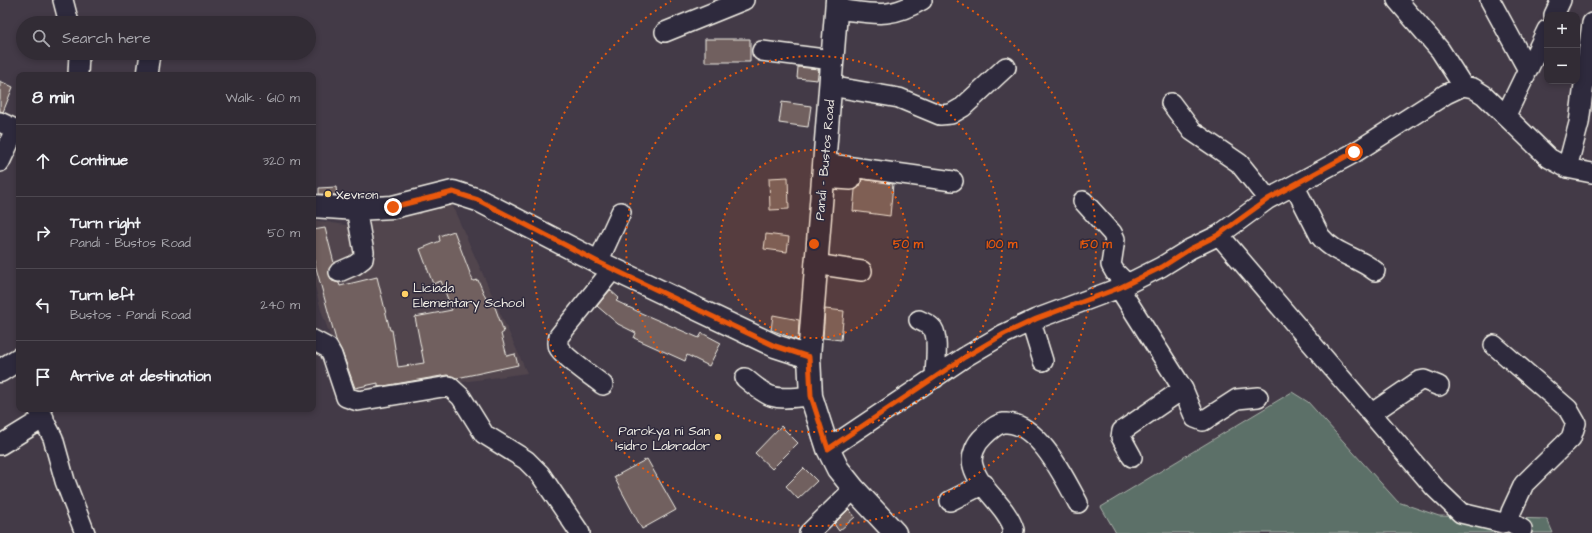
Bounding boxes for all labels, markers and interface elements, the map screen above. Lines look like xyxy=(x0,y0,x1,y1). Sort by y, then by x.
map controls xyxy=(1544,12,1580,84)
button: + xyxy=(1544,12,1580,48)
search box xyxy=(16,16,316,60)
icon: search xyxy=(30,27,52,49)
text: Search here xyxy=(62,28,151,49)
button: − xyxy=(1544,48,1580,84)
text: 8 min xyxy=(32,86,74,110)
text: Walk · 610 m xyxy=(226,89,300,107)
street label: Pandi - Bustos Road xyxy=(811,99,839,221)
route start xyxy=(1345,143,1363,161)
icon: ahead xyxy=(32,150,54,172)
text: Continue xyxy=(70,150,128,171)
text: 320 m xyxy=(262,152,300,170)
place label: Xevron xyxy=(336,186,379,204)
marker: Xevron xyxy=(323,189,333,199)
route end xyxy=(384,198,402,216)
text: Turn right xyxy=(70,213,141,234)
icon: right xyxy=(32,222,54,244)
text: 50 m xyxy=(267,224,300,242)
text: Pandi - Bustos Road xyxy=(70,234,191,252)
text: 50 m xyxy=(893,236,924,253)
text: 100 m xyxy=(987,236,1018,253)
text: 150 m xyxy=(1080,236,1113,253)
centre of rings xyxy=(807,237,821,251)
place label: Liciada Elementary School xyxy=(413,279,525,313)
text: Turn left xyxy=(70,285,134,306)
marker: Liciada Elementary School xyxy=(400,289,410,299)
icon: left xyxy=(32,294,54,316)
text: 240 m xyxy=(260,296,300,314)
text: Bustos - Pandi Road xyxy=(70,306,191,324)
icon: arrive xyxy=(32,366,54,388)
text: Arrive at destination xyxy=(70,366,211,387)
place label: Parokya ni San Isidro Labrador xyxy=(615,422,710,455)
marker: Parokya ni San Isidro Labrador xyxy=(713,432,723,442)

